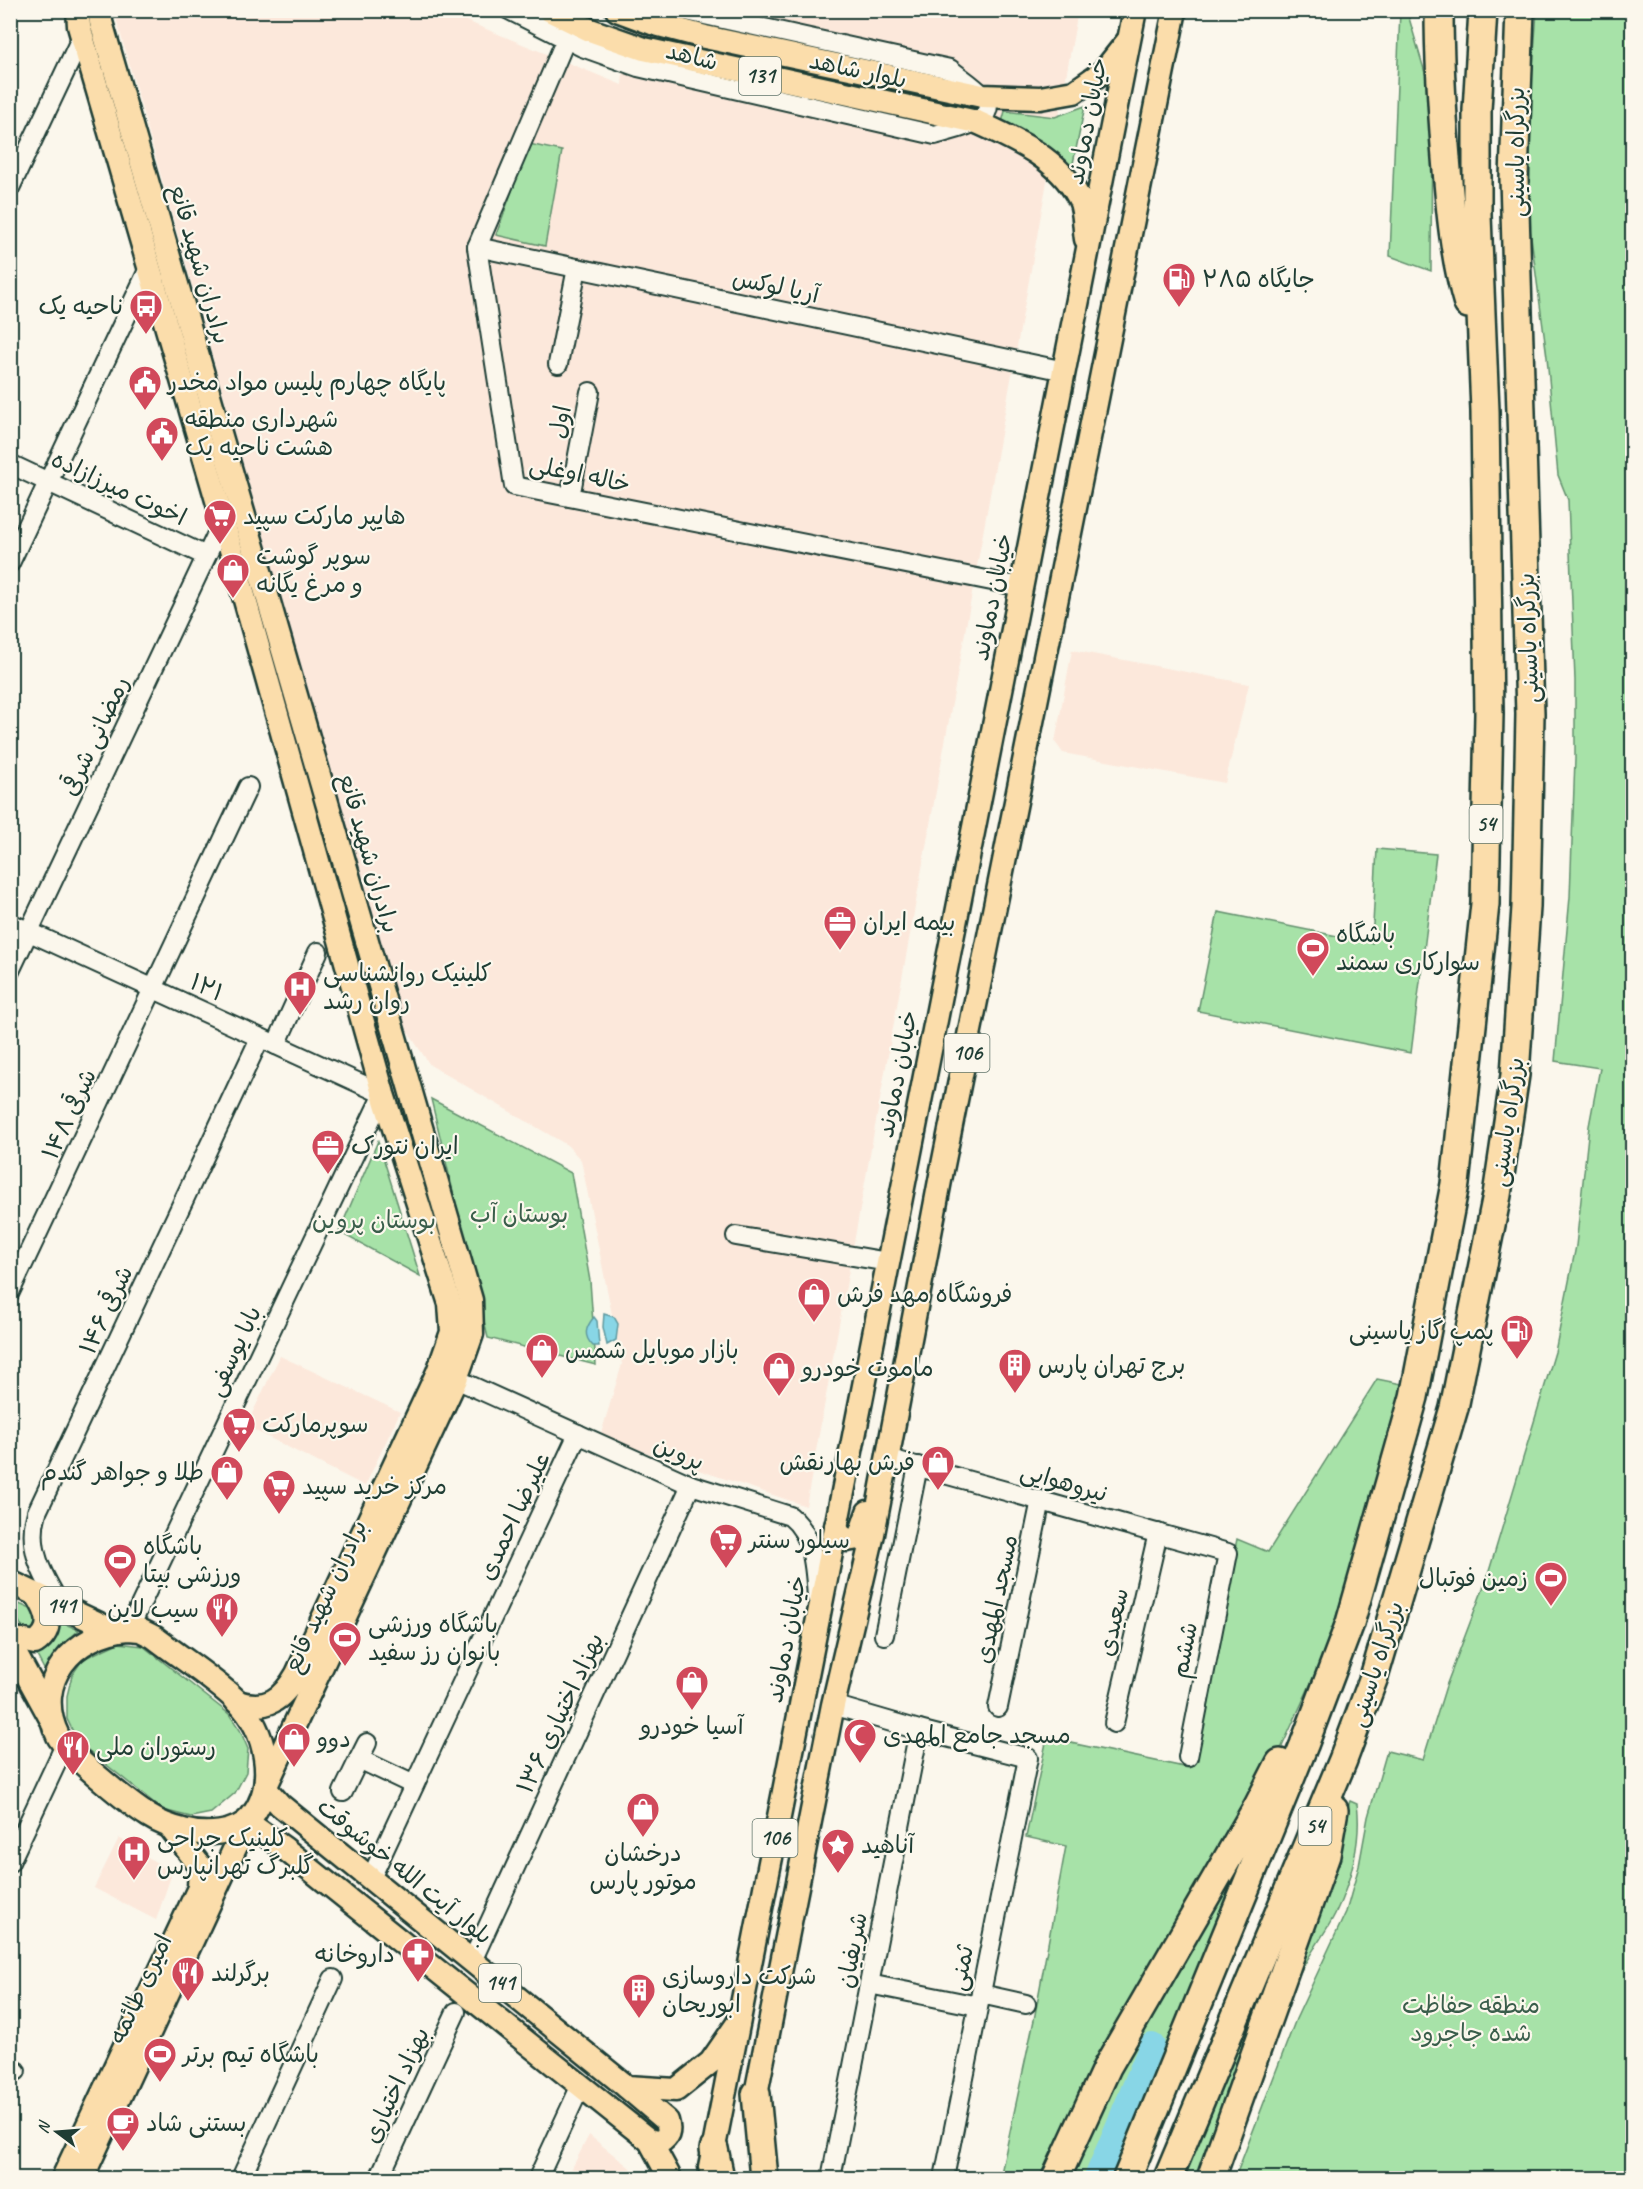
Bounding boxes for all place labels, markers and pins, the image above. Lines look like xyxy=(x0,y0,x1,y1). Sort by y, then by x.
fuel station icon: جایگاه ۲۸۵ xyxy=(1161,261,1197,308)
place label: جایگاه ۲۸۵ xyxy=(1202,264,1315,294)
bus stop icon: ناحیه یک xyxy=(128,288,164,335)
place label: ناحیه یک xyxy=(39,291,123,321)
public building icon: پایگاه چهارم پلیس مواد مخدر xyxy=(127,364,163,411)
place label: پایگاه چهارم پلیس مواد مخدر xyxy=(166,367,446,400)
place label: شهرداری منطقه هشت ناحیه یک xyxy=(185,404,338,462)
public building icon: شهرداری منطقه هشت ناحیه یک xyxy=(144,415,180,462)
supermarket icon: هایپر مارکت سپید xyxy=(202,498,238,545)
place label: هایپر مارکت سپید xyxy=(243,501,406,531)
place label: سوپر گوشت و مرغ یگانه xyxy=(256,541,371,601)
shop icon: سوپر گوشت و مرغ یگانه xyxy=(215,552,251,599)
office icon: بیمه ایران xyxy=(822,904,858,951)
place label: بیمه ایران xyxy=(863,907,955,937)
place label: باشگاه سوارکاری سمند xyxy=(1336,919,1480,977)
sports icon: باشگاه سوارکاری سمند xyxy=(1295,930,1331,977)
place label: کلینیک روانشناسی روان رشد xyxy=(323,958,492,1016)
hospital icon: کلینیک روانشناسی روان رشد xyxy=(282,969,318,1016)
office icon: ایران نتورک xyxy=(310,1128,346,1175)
place label: ایران نتورک xyxy=(351,1131,459,1161)
shop icon: فروشگاه مهد فرش xyxy=(796,1276,832,1323)
place label: فروشگاه مهد فرش xyxy=(837,1279,1012,1309)
fuel station icon: پمپ گاز یاسینی xyxy=(1499,1313,1535,1360)
place label: پمپ گاز یاسینی xyxy=(1349,1316,1494,1346)
shop icon: بازار موبایل شمس xyxy=(524,1332,560,1379)
place label: بازار موبایل شمس xyxy=(565,1335,739,1365)
building icon: برج تهران پارس xyxy=(997,1347,1033,1394)
shop icon: ماموت خودرو xyxy=(761,1350,797,1397)
place label: برج تهران پارس xyxy=(1038,1350,1185,1381)
place label: ماموت خودرو xyxy=(800,1353,934,1383)
supermarket icon: سوپرمارکت xyxy=(221,1406,257,1453)
place label: سوپرمارکت xyxy=(262,1409,368,1439)
shop icon: فرش بهارنقش xyxy=(920,1444,956,1491)
place label: فرش بهارنقش xyxy=(779,1447,915,1477)
shop icon: طلا و جواهر گندم xyxy=(209,1454,245,1501)
place label: طلا و جواهر گندم xyxy=(41,1457,204,1491)
supermarket icon: مرکز خرید سپید xyxy=(261,1468,297,1515)
place label: مرکز خرید سپید xyxy=(302,1471,447,1501)
supermarket icon: سیلور سنتر xyxy=(708,1522,744,1569)
place label: سیلور سنتر xyxy=(747,1525,850,1556)
place label: باشگاه ورزشی بیتا xyxy=(143,1531,241,1589)
sports icon: باشگاه ورزشی بیتا xyxy=(102,1542,138,1589)
sports icon: زمین فوتبال xyxy=(1533,1560,1569,1607)
place label: زمین فوتبال xyxy=(1419,1563,1528,1593)
restaurant icon: سیب لاین xyxy=(204,1591,240,1638)
place label: سیب لاین xyxy=(107,1594,199,1624)
place label: باشگاه ورزشی بانوان رز سفید xyxy=(368,1609,500,1667)
sports icon: باشگاه ورزشی بانوان رز سفید xyxy=(327,1620,363,1667)
shop icon: آسیا خودرو xyxy=(674,1664,710,1711)
place label: آسیا خودرو xyxy=(638,1711,745,1741)
mosque icon: مسجد جامع المهدی xyxy=(842,1717,878,1764)
place label: مسجد جامع المهدی xyxy=(883,1720,1071,1752)
shop icon: دوو xyxy=(276,1721,312,1768)
place label: دوو xyxy=(316,1724,351,1754)
restaurant icon: رستوران ملی xyxy=(55,1729,91,1776)
place label: رستوران ملی xyxy=(96,1732,216,1763)
shop icon: درخشان موتور پارس xyxy=(625,1791,661,1838)
place label: کلینیک جراحی گلبرگ تهرانپارس xyxy=(157,1823,314,1881)
place icon: آناهید xyxy=(820,1827,856,1874)
place label: آناهید xyxy=(861,1830,915,1860)
hospital icon: کلینیک جراحی گلبرگ تهرانپارس xyxy=(116,1834,152,1881)
place label: درخشان موتور پارس xyxy=(589,1838,697,1896)
pharmacy icon: داروخانه xyxy=(400,1936,436,1983)
place label: داروخانه xyxy=(315,1939,395,1969)
restaurant icon: برگرلند xyxy=(170,1955,206,2002)
place label: برگرلند xyxy=(211,1958,270,1988)
place label: شرکت داروسازی ابوریحان xyxy=(662,1961,817,2019)
building icon: شرکت داروسازی ابوریحان xyxy=(621,1972,657,2019)
sports icon: باشگاه تیم برتر xyxy=(142,2036,178,2083)
place label: باشگاه تیم برتر xyxy=(181,2039,319,2072)
cafe icon: بستنی شاد xyxy=(105,2105,141,2152)
place label: بستنی شاد xyxy=(146,2108,246,2138)

